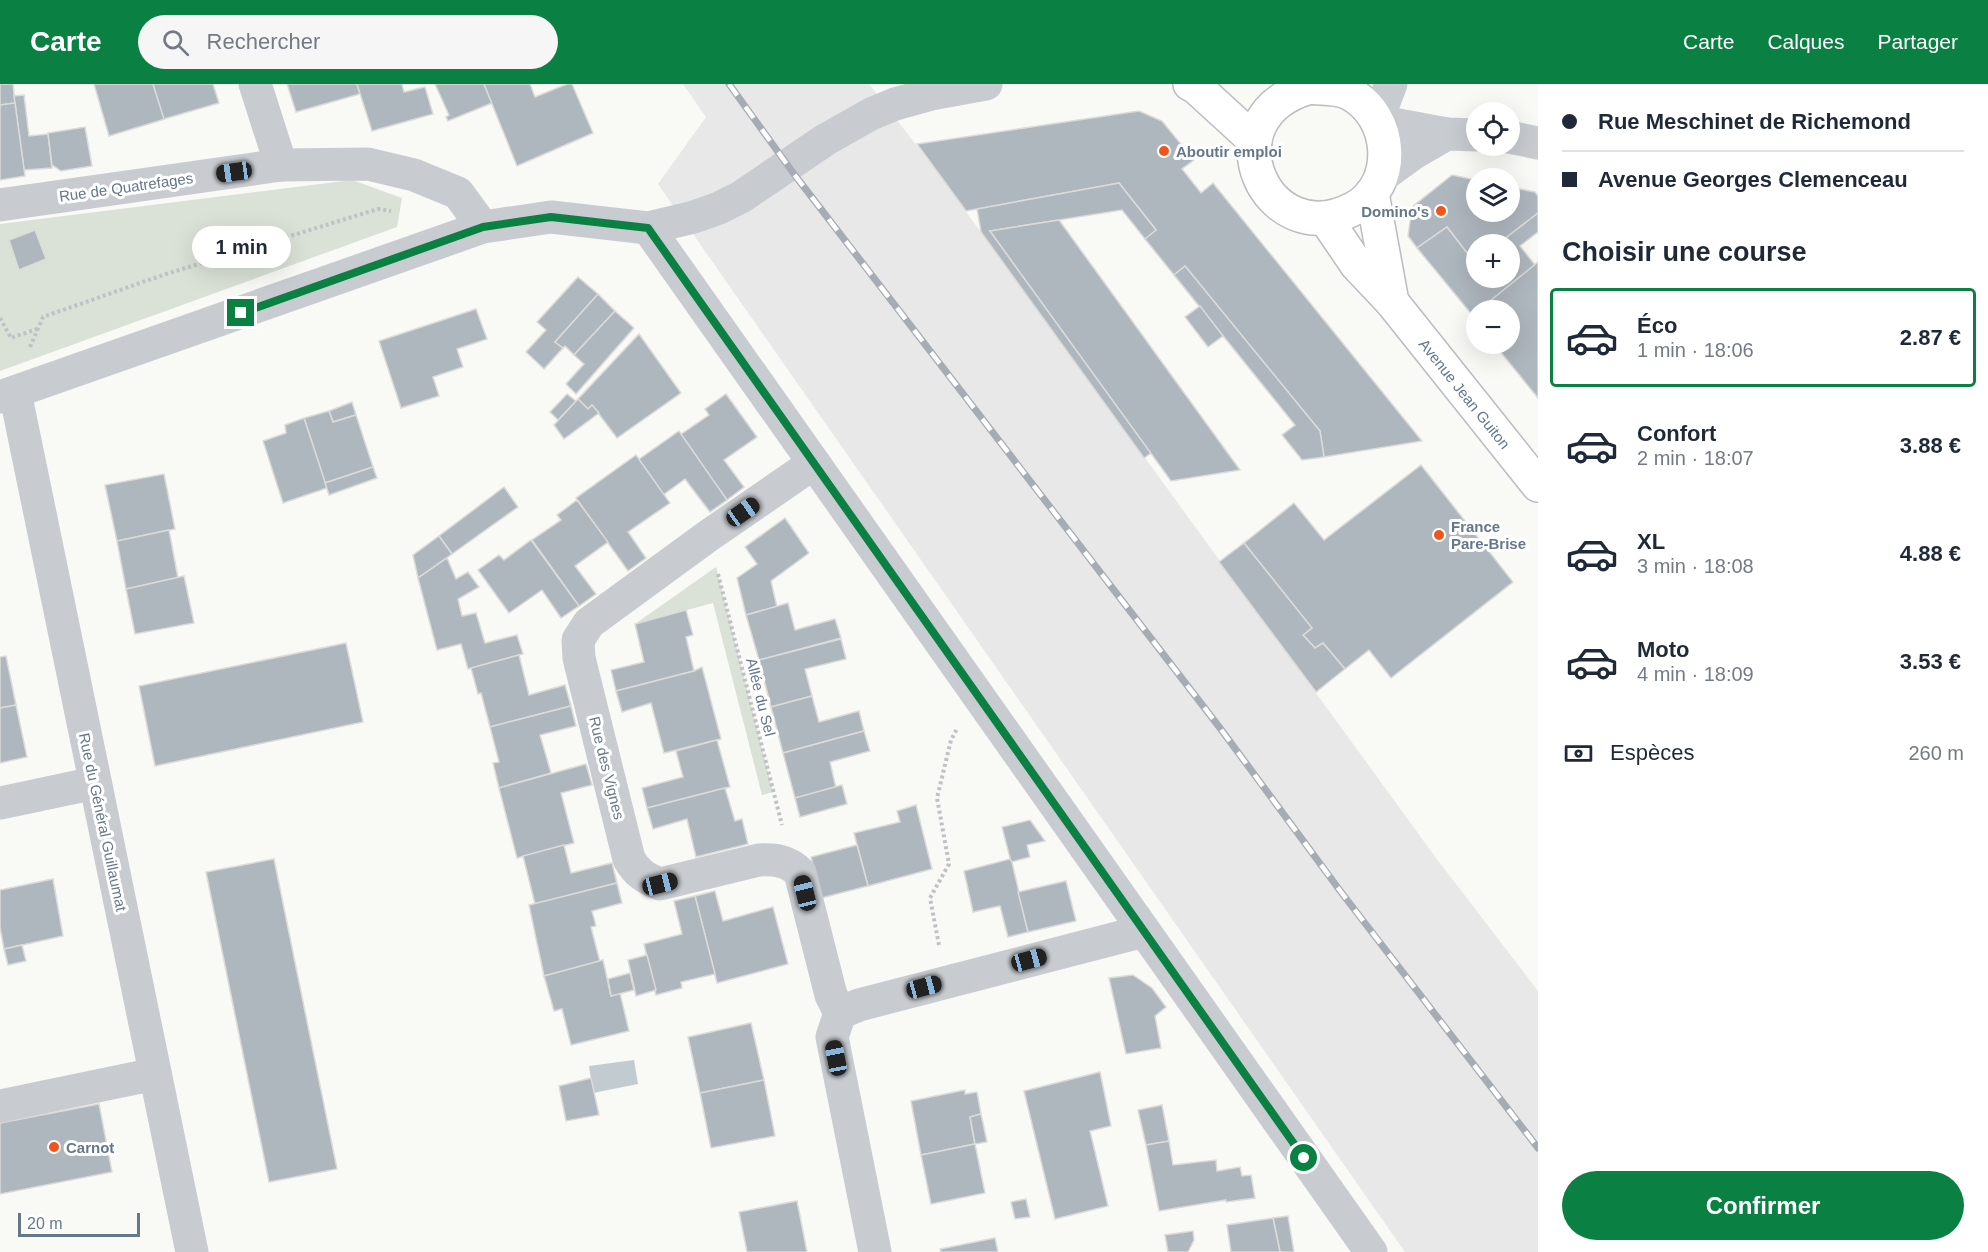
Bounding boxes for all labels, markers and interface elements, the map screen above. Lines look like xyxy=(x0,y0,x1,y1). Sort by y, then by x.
search box xyxy=(138,15,558,69)
text: Carte xyxy=(30,26,102,57)
icon: search xyxy=(159,26,192,59)
text: Rechercher xyxy=(207,29,320,54)
text: Carte xyxy=(1683,30,1734,53)
text: Calques xyxy=(1767,30,1844,53)
text: Partager xyxy=(1877,30,1958,53)
map controls xyxy=(1466,102,1520,354)
button: locate xyxy=(1466,102,1520,156)
text: Rue Meschinet de Richemond xyxy=(1598,109,1911,134)
place label: Aboutir emploi xyxy=(1176,143,1282,160)
marker: Aboutir emploi xyxy=(1157,144,1171,158)
car xyxy=(215,161,253,183)
text: Avenue Georges Clemenceau xyxy=(1598,167,1908,192)
button: layers xyxy=(1466,168,1520,222)
street label: Rue de Quatrefages xyxy=(58,169,194,205)
place label: Domino's xyxy=(1361,203,1429,220)
marker: Domino's xyxy=(1434,204,1448,218)
callout: 1 min xyxy=(192,226,290,268)
button: + xyxy=(1466,234,1520,288)
text: 1 min xyxy=(215,236,268,258)
text: Choisir une course xyxy=(1562,237,1807,267)
route end xyxy=(227,299,254,326)
button: − xyxy=(1466,300,1520,354)
icon: car xyxy=(1565,311,1619,365)
text: Éco xyxy=(1637,313,1677,338)
text: 2.87 € xyxy=(1900,325,1961,350)
street label: Avenue Jean Guiton xyxy=(1416,335,1514,452)
text: 1 min · 18:06 xyxy=(1637,339,1754,361)
icon: car xyxy=(1565,419,1619,473)
text: Confort xyxy=(1637,421,1716,446)
text: 3.88 € xyxy=(1900,433,1961,458)
text: 2 min · 18:07 xyxy=(1637,447,1754,469)
car xyxy=(723,494,763,530)
place label: France Pare-Brise xyxy=(1451,518,1526,552)
icon: car xyxy=(1565,527,1619,581)
marker: France Pare-Brise xyxy=(1432,528,1446,542)
text: XL xyxy=(1637,529,1665,554)
text: 4.88 € xyxy=(1900,541,1961,566)
text: 3 min · 18:08 xyxy=(1637,555,1754,577)
icon: car xyxy=(1565,635,1619,689)
text: Moto xyxy=(1637,637,1690,662)
text: 3.53 € xyxy=(1900,649,1961,674)
street label: Allée du Sel xyxy=(743,656,779,738)
text: 4 min · 18:09 xyxy=(1637,663,1754,685)
street label: Rue des Vignes xyxy=(586,715,628,821)
street label: Rue du Général Guillaumat xyxy=(76,731,130,913)
icon: cash xyxy=(1562,737,1595,770)
text: Espèces xyxy=(1610,740,1694,765)
text: 260 m xyxy=(1908,742,1964,764)
car xyxy=(640,871,680,897)
car xyxy=(792,873,818,913)
car xyxy=(1009,947,1049,973)
car xyxy=(904,974,944,1000)
car xyxy=(824,1039,848,1077)
place label: Carnot xyxy=(66,1139,114,1156)
marker: Carnot xyxy=(47,1140,61,1154)
route start xyxy=(1290,1144,1317,1171)
button: Confirmer xyxy=(1562,1171,1964,1240)
scale bar xyxy=(18,1210,140,1238)
text: 20 m xyxy=(27,1215,63,1232)

